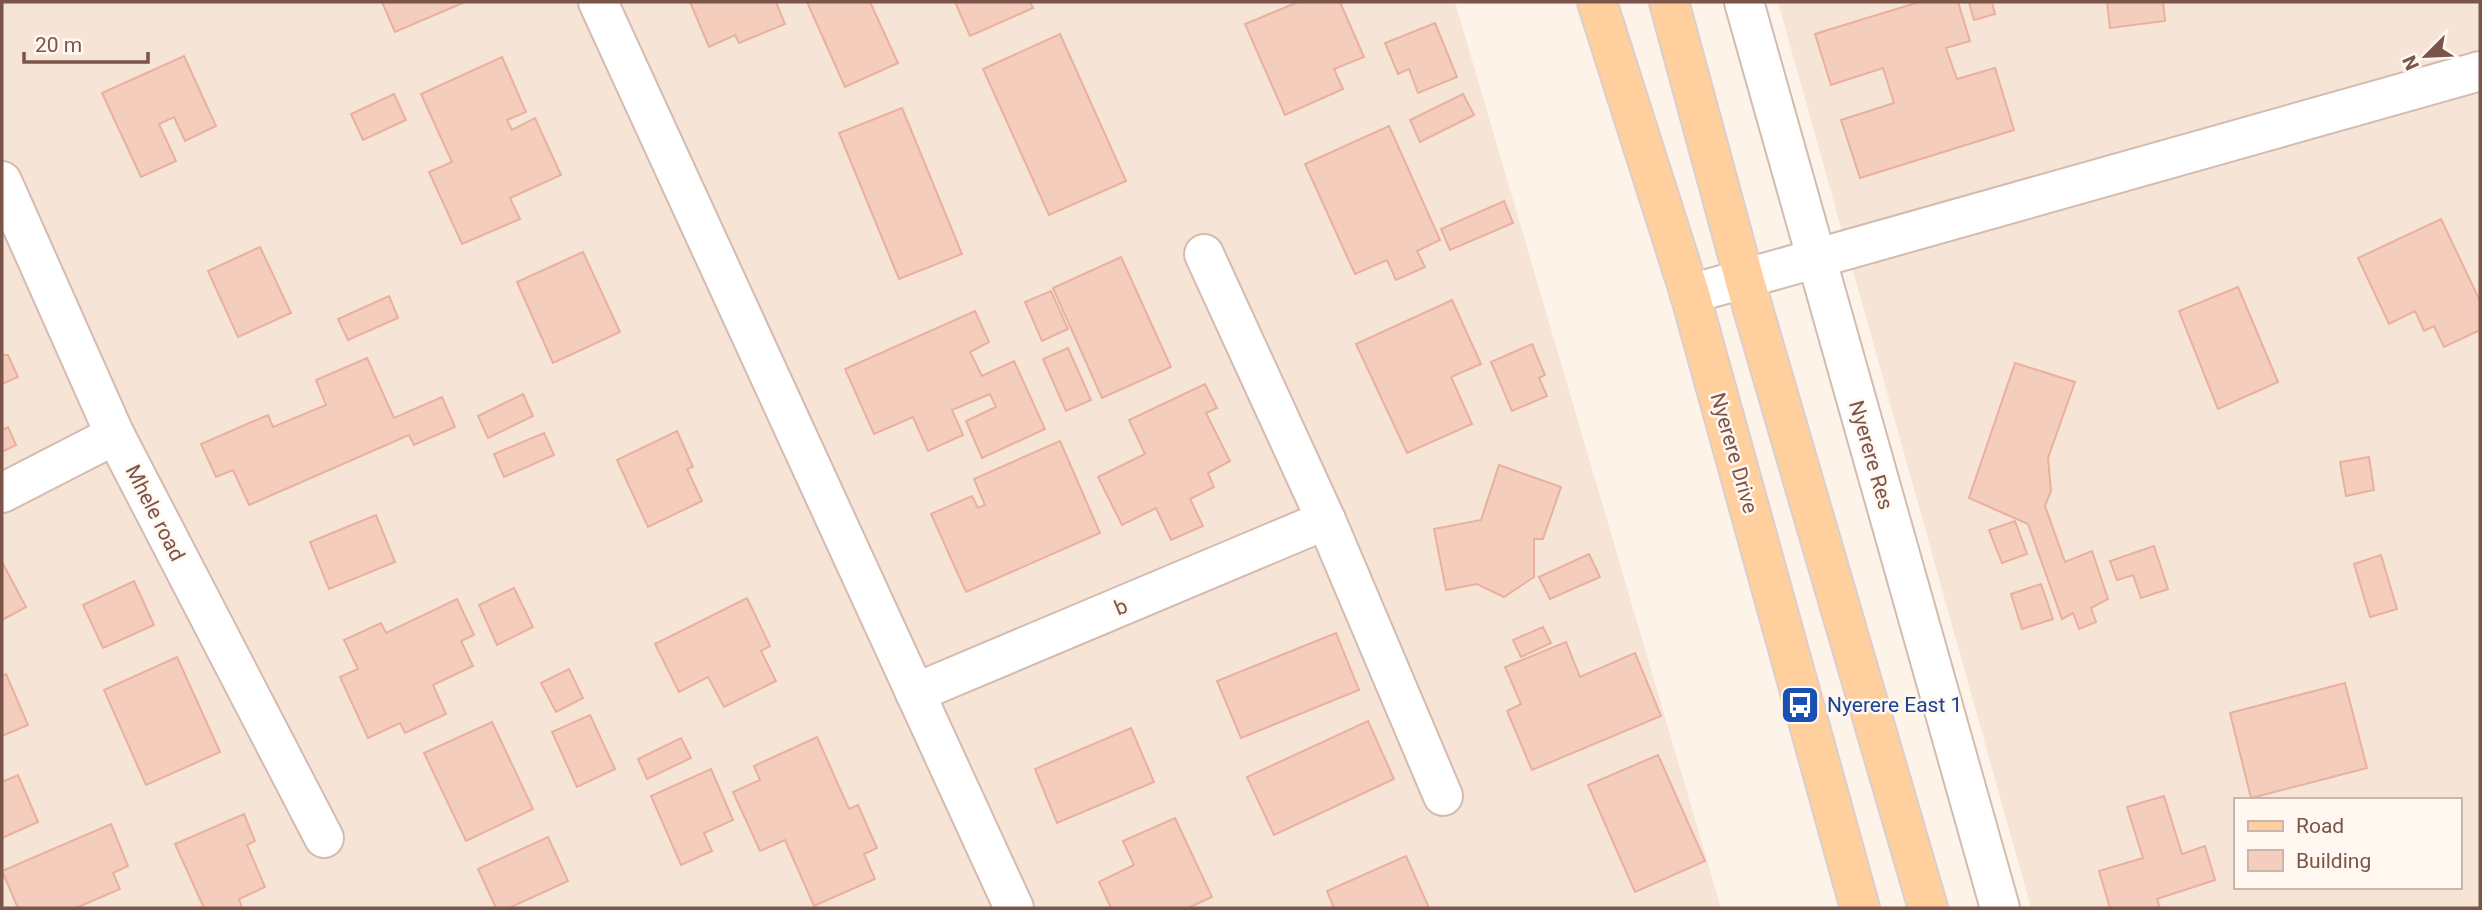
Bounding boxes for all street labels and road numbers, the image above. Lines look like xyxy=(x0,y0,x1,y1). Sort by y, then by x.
street label: Nyerere Drive xyxy=(1705,390,1763,516)
street label: Nyerere Res xyxy=(1844,398,1898,512)
street label: Mhele road xyxy=(121,461,189,565)
street label: b xyxy=(1111,594,1131,620)

